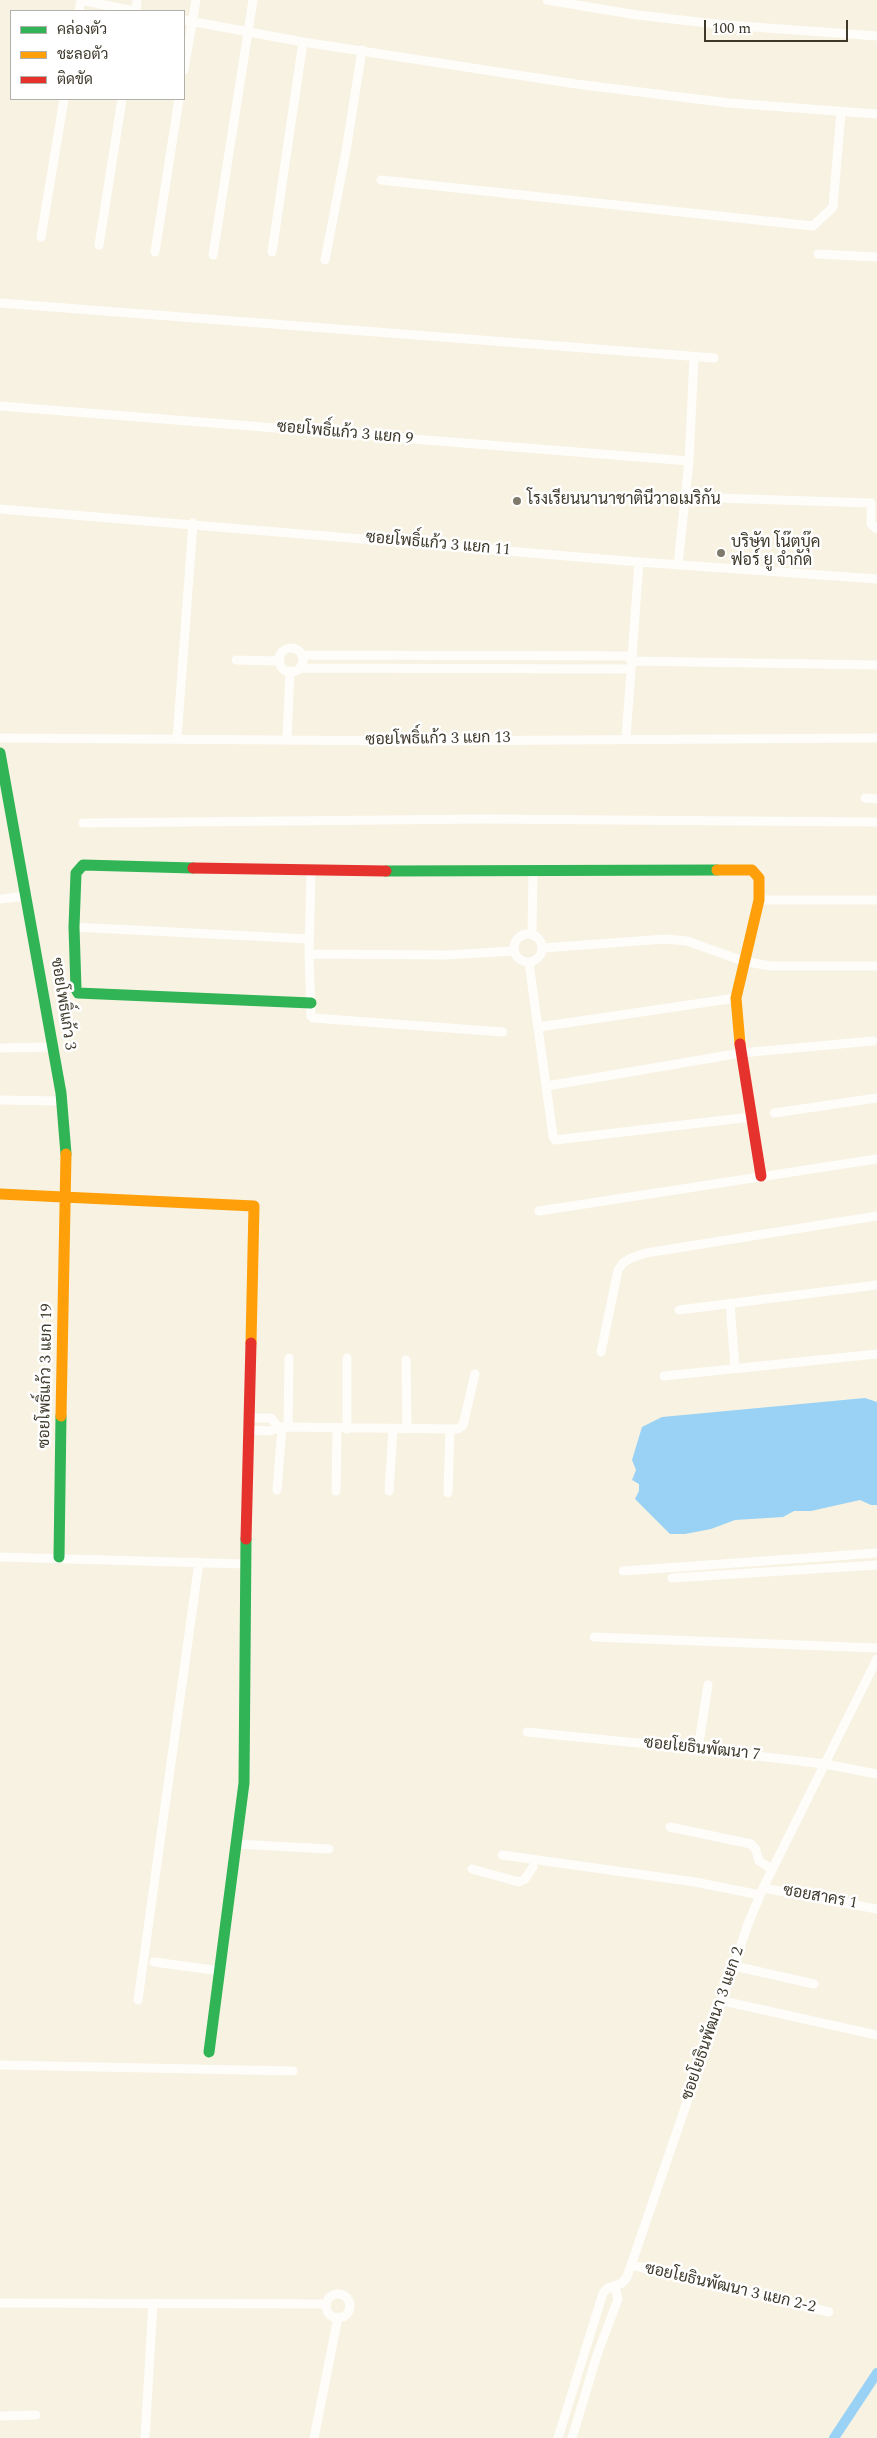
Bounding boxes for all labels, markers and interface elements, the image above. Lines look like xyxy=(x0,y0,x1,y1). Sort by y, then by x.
legend xyxy=(10,10,185,100)
scale bar xyxy=(707,10,851,42)
text: 100 m xyxy=(712,17,751,40)
text: คล่องตัว xyxy=(57,18,107,41)
text: ชะลอตัว xyxy=(57,43,108,66)
text: ติดขัด xyxy=(57,68,93,91)
street label: ซอยโพธิ์แก้ว 3 แยก 9 xyxy=(276,418,414,450)
place label: โรงเรียนนานาชาตินีวาอเมริกัน xyxy=(527,491,721,511)
marker: โรงเรียนนานาชาตินีวาอเมริกัน xyxy=(511,495,523,507)
street label: ซอยโพธิ์แก้ว 3 แยก 11 xyxy=(365,529,511,561)
place label: บริษัท โน๊ตบุ๊ค ฟอร์ ยู จำกัด xyxy=(731,534,820,572)
marker: บริษัท โน๊ตบุ๊ค ฟอร์ ยู จำกัด xyxy=(715,547,727,559)
street label: ซอยโพธิ์แก้ว 3 แยก 13 xyxy=(365,729,511,751)
street label: ซอยโพธิ์แก้ว 3 xyxy=(45,956,79,1052)
street label: ซอยโพธิ์แก้ว 3 แยก 19 xyxy=(36,1303,58,1449)
street label: ซอยโยธินพัฒนา 7 xyxy=(643,1734,761,1766)
street label: ซอยสาคร 1 xyxy=(781,1882,859,1914)
street label: ซอยโยธินพัฒนา 3 แยก 2 xyxy=(679,1945,749,2103)
street label: ซอยโยธินพัฒนา 3 แยก 2-2 xyxy=(643,2260,817,2318)

